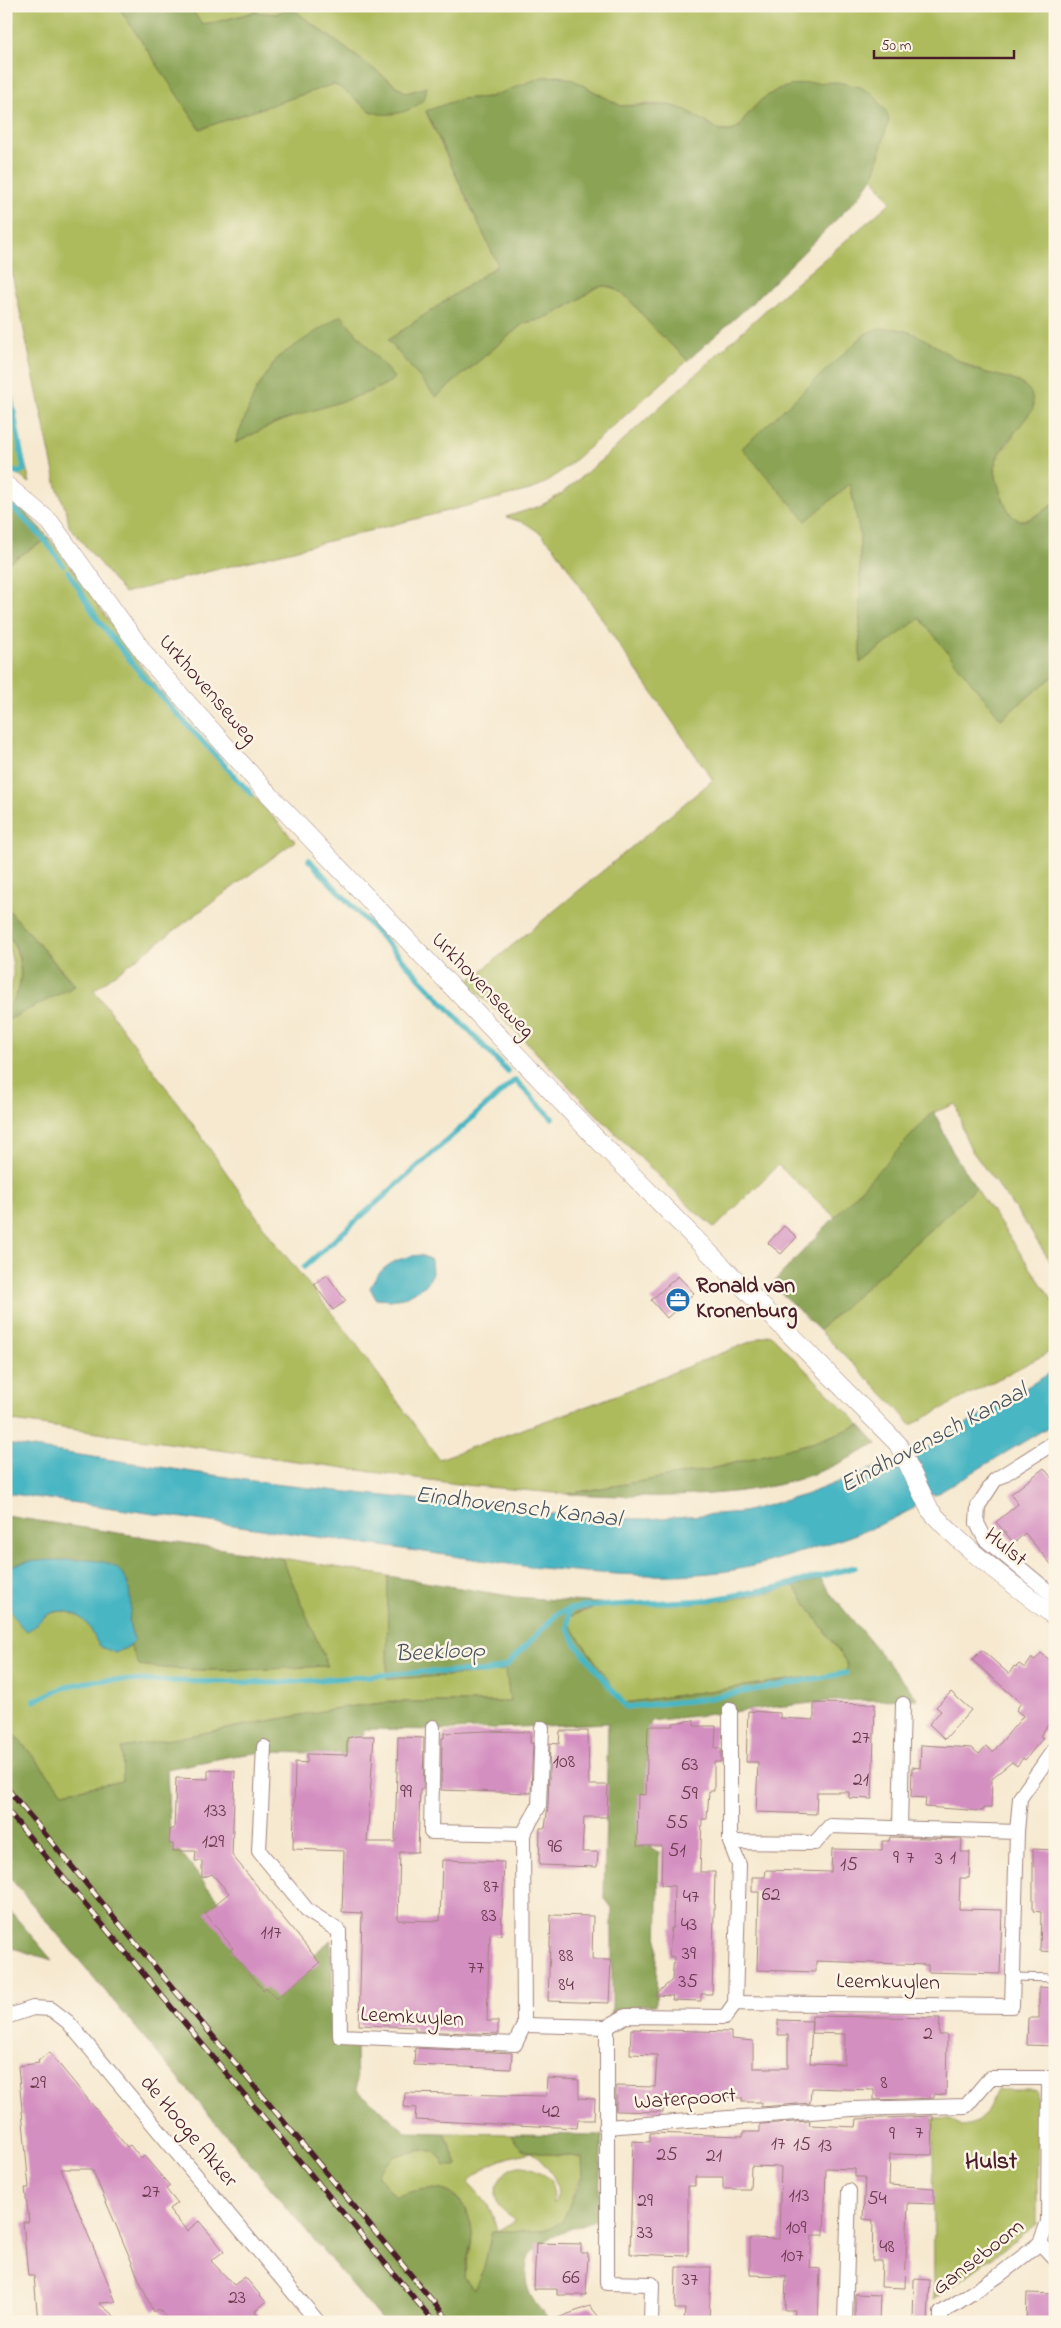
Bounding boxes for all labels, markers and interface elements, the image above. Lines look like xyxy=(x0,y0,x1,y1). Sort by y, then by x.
scale bar xyxy=(874,28,1014,60)
text: 50 m xyxy=(881,35,912,57)
street label: Urkhovenseweg xyxy=(149,628,264,753)
street label: Urkhovenseweg xyxy=(422,925,541,1047)
place label: Ronald van Kronenburg xyxy=(696,1271,797,1329)
office icon: Ronald van Kronenburg xyxy=(665,1287,691,1313)
water label: Eindhovensch Kanaal xyxy=(834,1373,1036,1503)
water label: Eindhovensch Kanaal xyxy=(413,1478,626,1538)
street label: Hulst xyxy=(976,1521,1034,1576)
water label: Beekloop xyxy=(394,1633,487,1673)
house number: 27 xyxy=(852,1724,870,1753)
house number: 108 xyxy=(553,1748,575,1777)
house number: 63 xyxy=(681,1751,699,1780)
house number: 21 xyxy=(853,1766,869,1795)
house number: 99 xyxy=(400,1778,412,1807)
house number: 59 xyxy=(680,1780,698,1809)
house number: 133 xyxy=(204,1797,226,1826)
house number: 55 xyxy=(666,1809,688,1838)
house number: 129 xyxy=(202,1828,224,1857)
house number: 96 xyxy=(548,1833,563,1862)
house number: 51 xyxy=(668,1837,686,1866)
house number: 9 xyxy=(893,1844,899,1873)
house number: 7 xyxy=(906,1844,914,1873)
house number: 1 xyxy=(950,1844,956,1873)
house number: 3 xyxy=(935,1845,943,1874)
house number: 15 xyxy=(840,1851,858,1880)
house number: 87 xyxy=(483,1873,499,1902)
house number: 62 xyxy=(762,1881,780,1910)
house number: 47 xyxy=(683,1883,699,1912)
house number: 83 xyxy=(481,1902,497,1931)
house number: 43 xyxy=(681,1911,697,1940)
house number: 117 xyxy=(261,1919,281,1948)
house number: 39 xyxy=(682,1940,696,1969)
house number: 88 xyxy=(559,1942,574,1971)
house number: 77 xyxy=(468,1954,484,1983)
street label: Leemkuylen xyxy=(836,1966,940,2001)
house number: 35 xyxy=(678,1968,698,1997)
house number: 84 xyxy=(558,1971,574,2000)
street label: Leemkuylen xyxy=(359,1999,465,2038)
house number: 2 xyxy=(923,2020,933,2049)
house number: 29 xyxy=(30,2069,46,2098)
street label: de Hooge Akker xyxy=(131,2069,245,2196)
house number: 8 xyxy=(880,2069,888,2098)
street label: Waterpoort xyxy=(633,2080,738,2120)
house number: 42 xyxy=(542,2098,560,2127)
house number: 7 xyxy=(915,2119,923,2148)
house number: 9 xyxy=(889,2120,895,2149)
house number: 17 xyxy=(771,2130,785,2159)
house number: 15 xyxy=(793,2131,811,2160)
house number: 13 xyxy=(818,2132,832,2161)
house number: 25 xyxy=(656,2141,678,2170)
house number: 21 xyxy=(706,2142,722,2171)
district label: Hulst xyxy=(965,2145,1018,2180)
house number: 27 xyxy=(142,2178,160,2207)
house number: 113 xyxy=(789,2182,809,2211)
house number: 54 xyxy=(867,2185,887,2214)
house number: 29 xyxy=(637,2187,653,2216)
street label: Ganseboom xyxy=(926,2212,1032,2304)
house number: 109 xyxy=(785,2214,807,2243)
house number: 33 xyxy=(637,2219,653,2248)
house number: 48 xyxy=(879,2233,895,2262)
house number: 107 xyxy=(780,2242,804,2271)
house number: 66 xyxy=(562,2264,580,2293)
house number: 37 xyxy=(682,2266,698,2295)
house number: 23 xyxy=(228,2284,246,2313)

